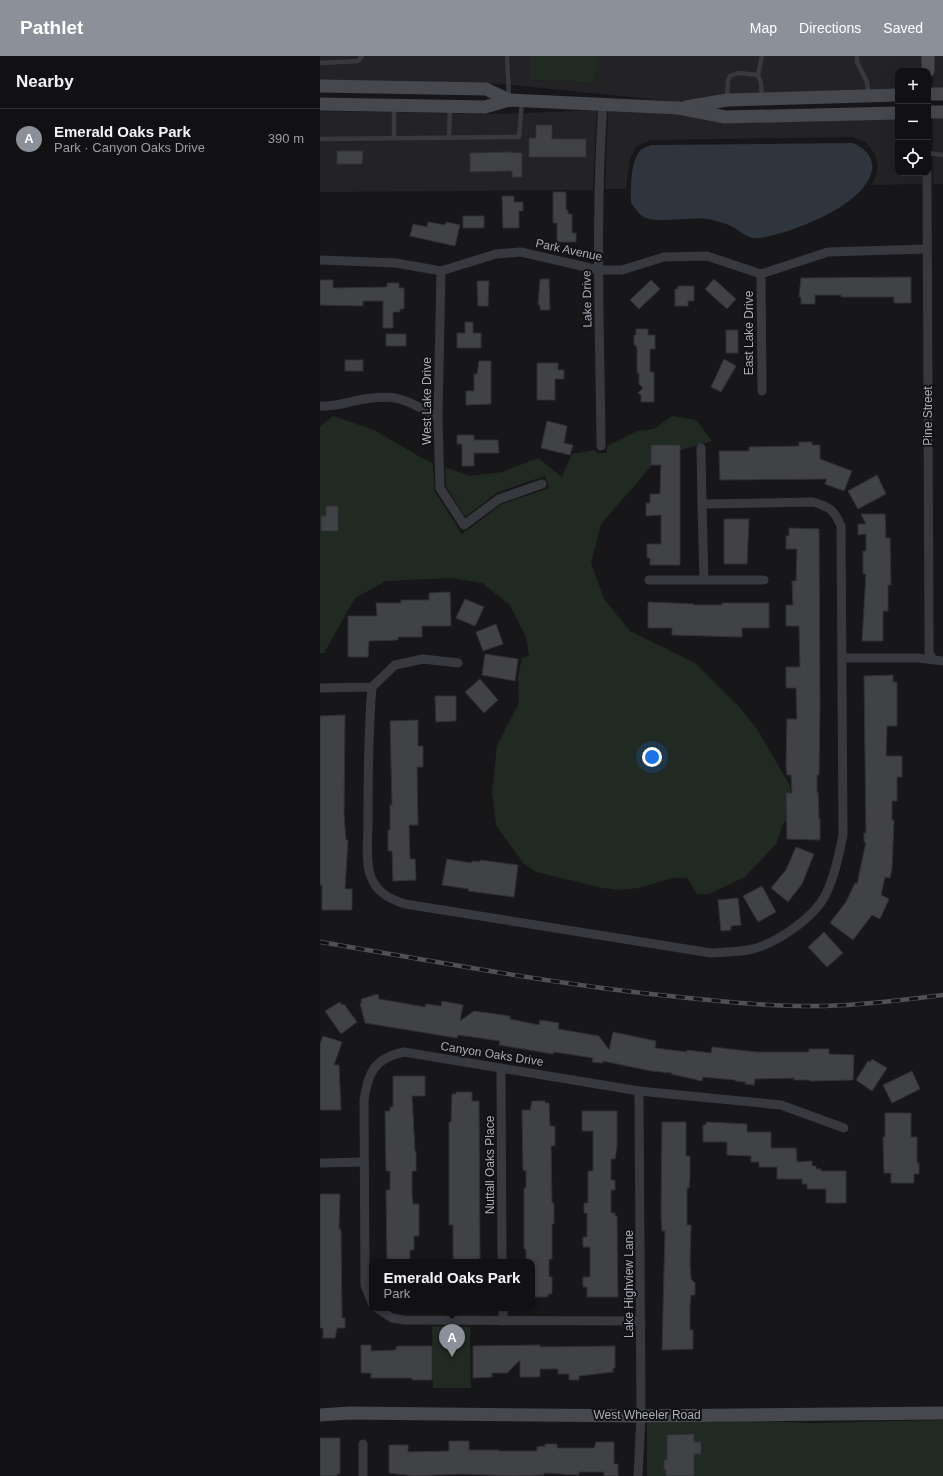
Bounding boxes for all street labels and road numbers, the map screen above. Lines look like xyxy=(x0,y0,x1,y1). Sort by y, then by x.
street label: Park Avenue xyxy=(534,236,604,264)
street label: Lake Drive xyxy=(579,270,594,328)
street label: East Lake Drive xyxy=(742,290,756,375)
street label: West Lake Drive xyxy=(420,357,434,445)
street label: Pine Street xyxy=(921,386,935,446)
street label: Canyon Oaks Drive xyxy=(440,1039,545,1069)
street label: Nuttall Oaks Place xyxy=(483,1115,497,1214)
street label: Lake Highview Lane xyxy=(622,1230,636,1338)
street label: West Wheeler Road xyxy=(593,1408,701,1422)

